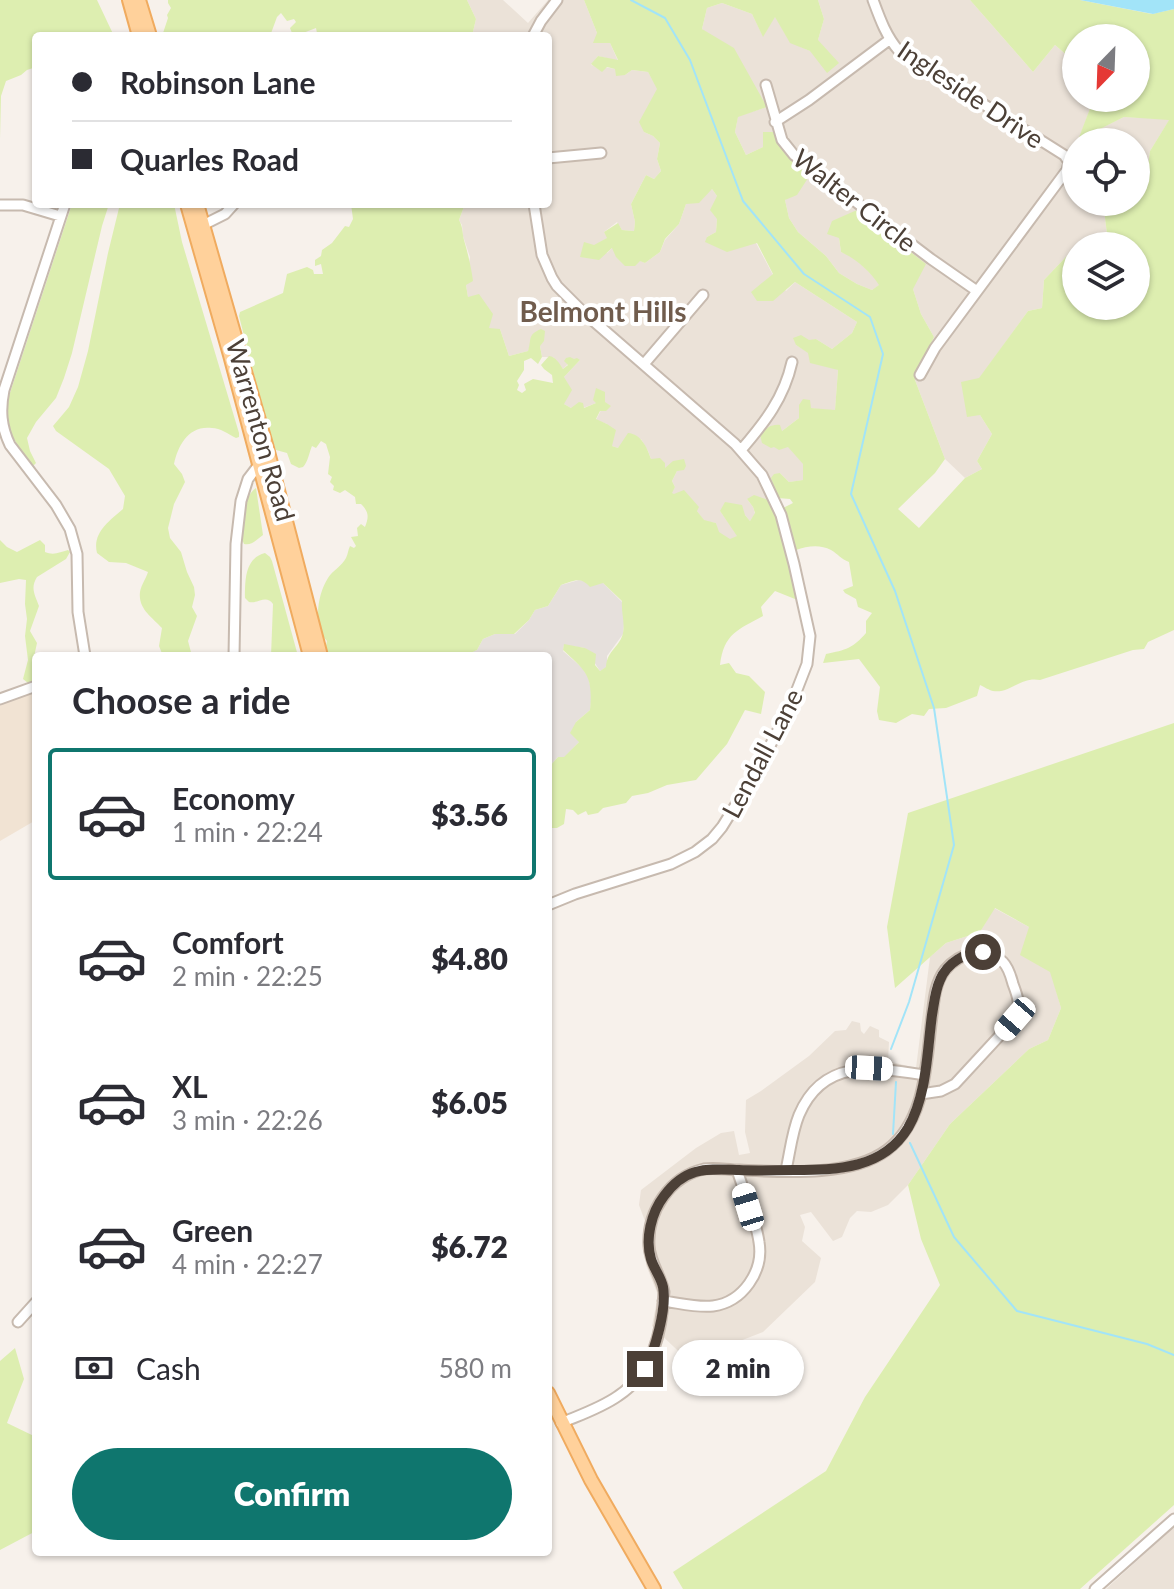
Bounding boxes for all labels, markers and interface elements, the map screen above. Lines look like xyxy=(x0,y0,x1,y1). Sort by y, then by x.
north arrow xyxy=(1062,24,1150,112)
map controls xyxy=(1062,24,1150,320)
street label: Ingleside Drive xyxy=(892,33,1050,155)
text: Robinson Lane xyxy=(120,64,315,100)
button: locate xyxy=(1062,128,1150,216)
text: Quarles Road xyxy=(120,141,299,177)
street label: Walter Circle xyxy=(787,142,923,258)
button: layers xyxy=(1062,232,1150,320)
district label: Belmont Hills xyxy=(519,294,687,328)
street label: Warrenton Road xyxy=(220,335,302,525)
text: Choose a ride xyxy=(72,678,291,722)
street label: Lendall Lane xyxy=(715,683,809,823)
icon: car xyxy=(76,778,148,850)
text: Economy xyxy=(172,780,295,816)
text: $3.56 xyxy=(431,796,508,832)
text: 1 min · 22:24 xyxy=(172,816,323,848)
icon: car xyxy=(76,922,148,994)
text: Comfort xyxy=(172,924,284,960)
route start xyxy=(965,934,1001,970)
text: $4.80 xyxy=(431,940,508,976)
text: 2 min · 22:25 xyxy=(172,960,323,992)
car xyxy=(990,993,1040,1045)
car xyxy=(844,1055,894,1081)
icon: car xyxy=(76,1066,148,1138)
text: XL xyxy=(172,1068,208,1104)
text: $6.05 xyxy=(431,1084,508,1120)
text: 3 min · 22:26 xyxy=(172,1104,323,1136)
car xyxy=(730,1181,766,1233)
icon: car xyxy=(76,1210,148,1282)
text: Green xyxy=(172,1212,253,1248)
text: $6.72 xyxy=(431,1228,508,1264)
text: 4 min · 22:27 xyxy=(172,1248,323,1280)
callout: 2 min xyxy=(673,1341,805,1397)
icon: cash xyxy=(72,1346,116,1390)
text: Cash xyxy=(136,1350,201,1386)
route end xyxy=(627,1351,663,1387)
text: 580 m xyxy=(439,1352,512,1384)
text: 2 min xyxy=(706,1352,770,1384)
button: Confirm xyxy=(72,1448,512,1540)

